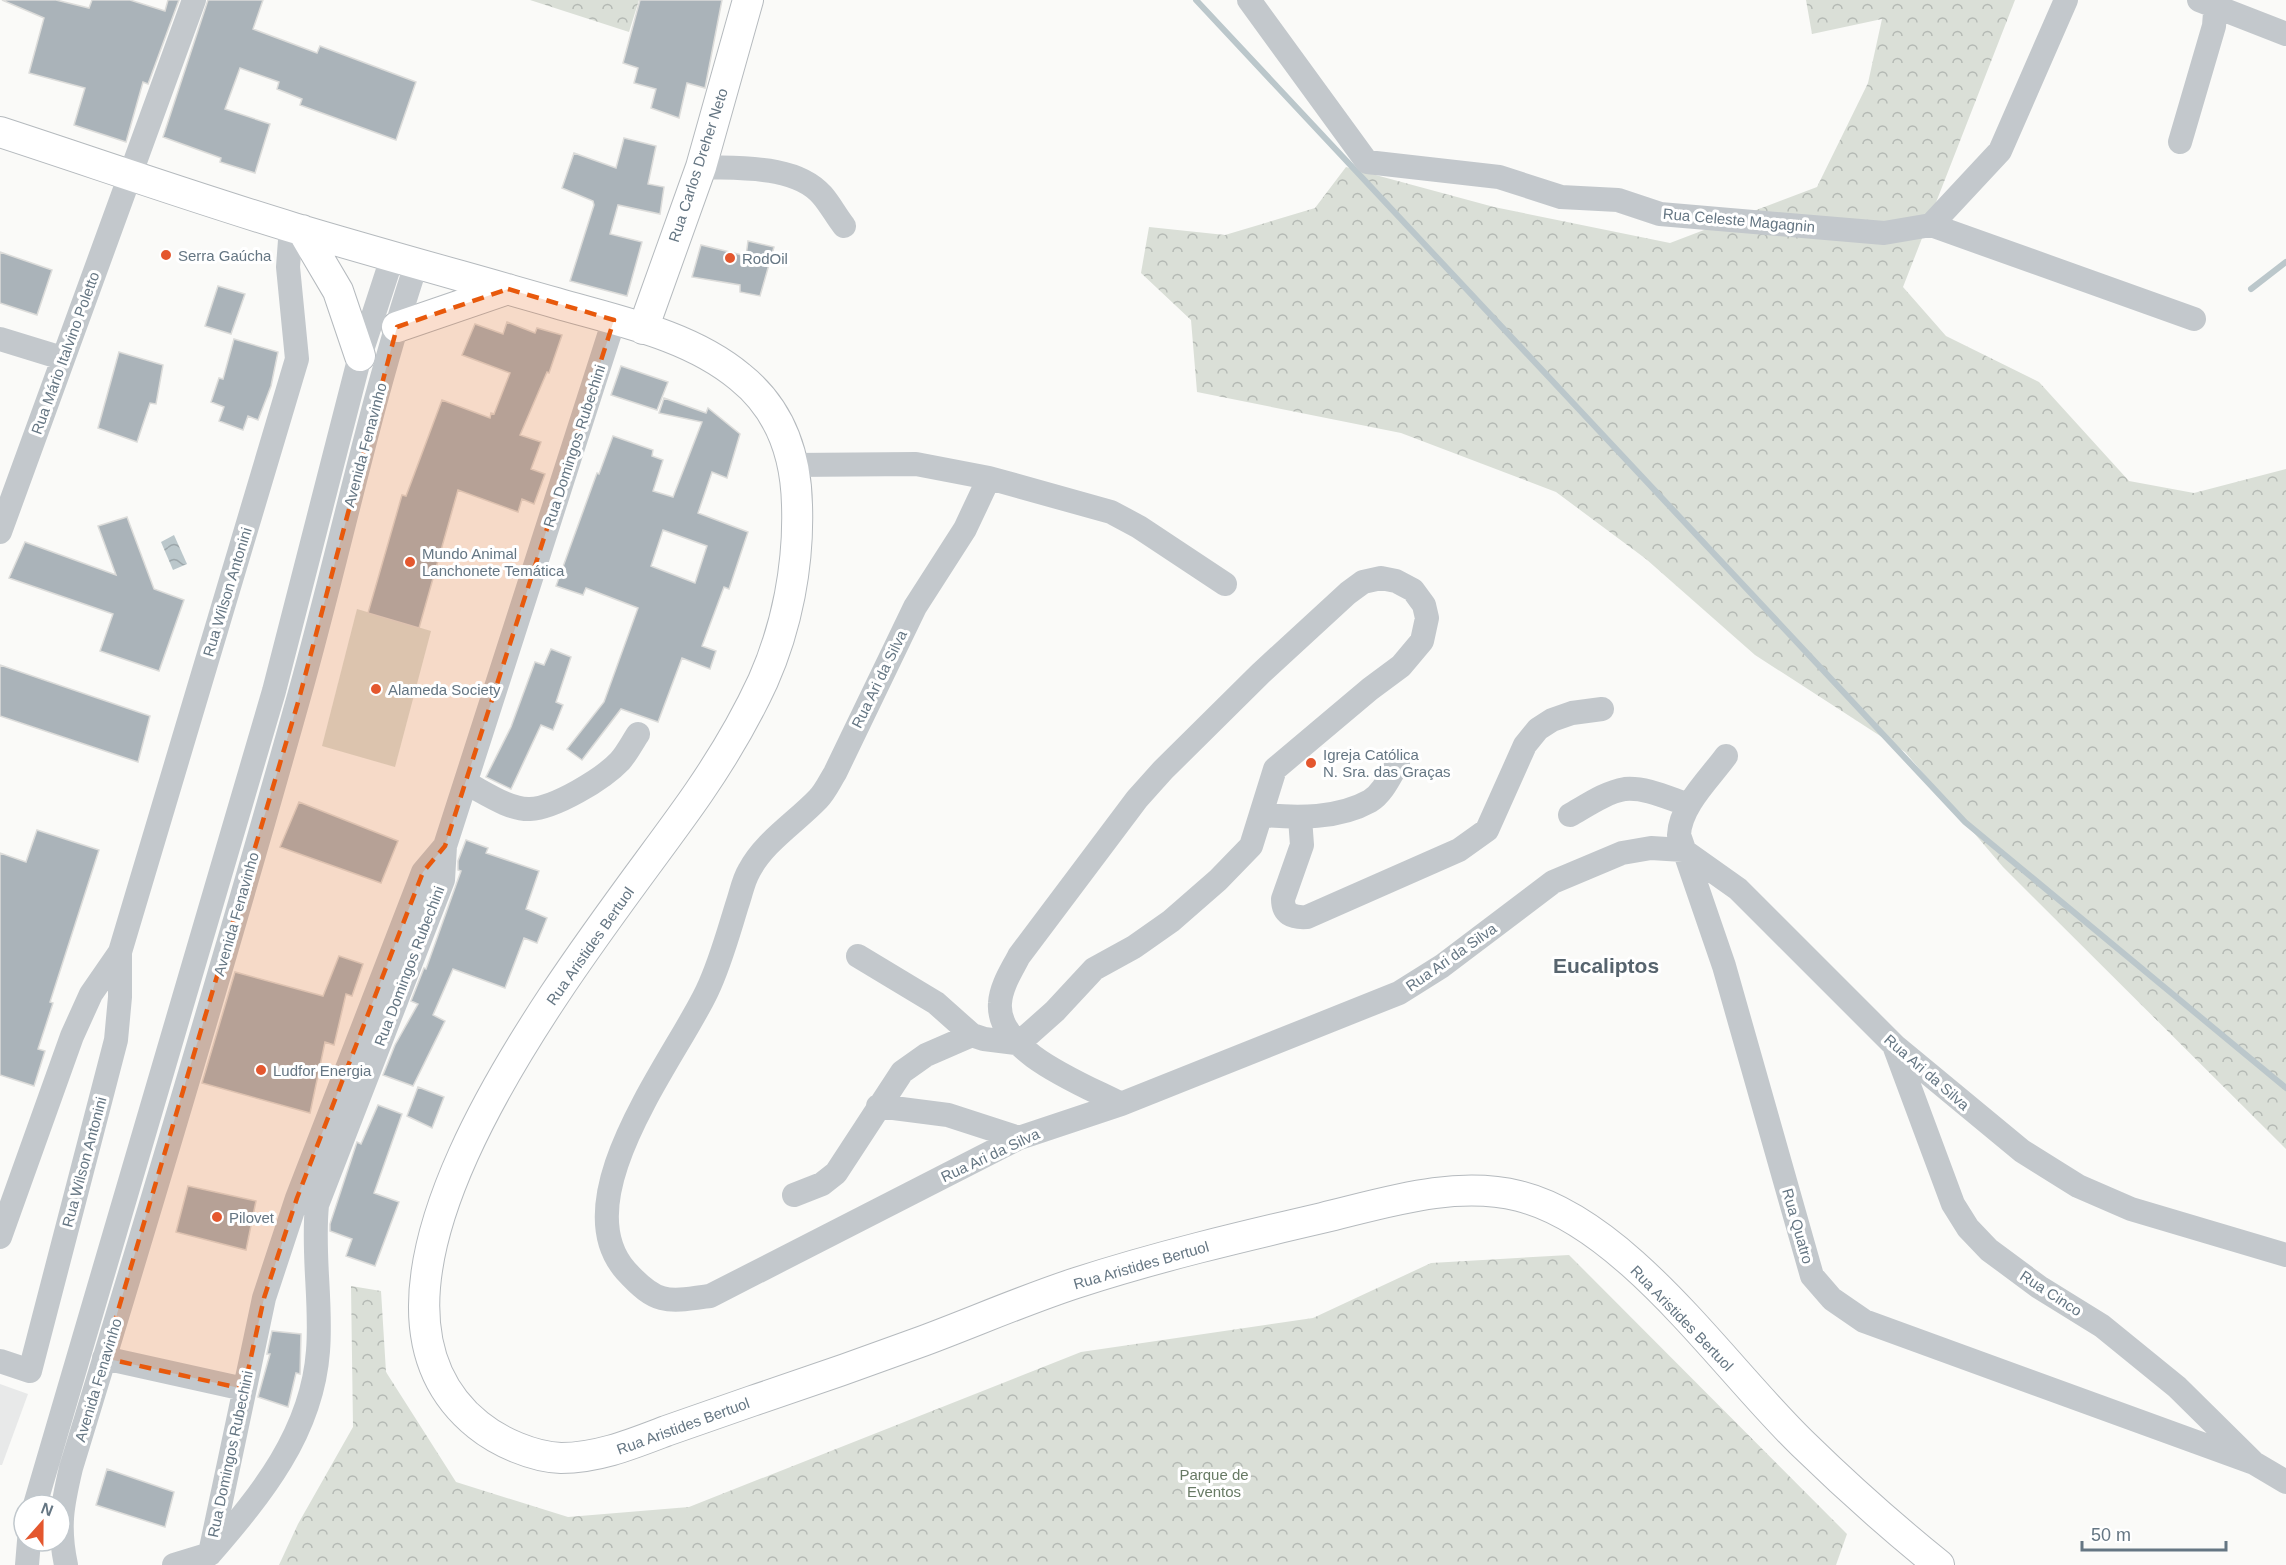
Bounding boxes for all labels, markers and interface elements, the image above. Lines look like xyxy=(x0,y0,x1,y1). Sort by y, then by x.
street label: Rua Carlos Dreher Neto xyxy=(665,86,731,244)
street label: Rua Celeste Magagnin xyxy=(1662,205,1816,235)
place label: Serra Gaúcha xyxy=(178,247,272,264)
marker: Serra Gaúcha xyxy=(159,248,173,262)
place label: RodOil xyxy=(742,250,788,267)
marker: RodOil xyxy=(723,251,737,265)
street label: Rua Mário Italvino Poletto xyxy=(28,269,102,437)
street label: Rua Domingos Rubechini xyxy=(540,362,608,530)
street label: Avenida Fenavinho xyxy=(340,381,390,509)
street label: Rua Wilson Antonini xyxy=(199,525,255,659)
place label: Mundo Animal Lanchonete Temática xyxy=(422,545,565,579)
marker: Mundo Animal Lanchonete Temática xyxy=(403,555,417,569)
street label: Rua Ari da Silva xyxy=(848,627,910,731)
place label: Alameda Society xyxy=(388,681,501,698)
marker: Alameda Society xyxy=(369,682,383,696)
place label: Igreja Católica N. Sra. das Graças xyxy=(1323,746,1451,780)
marker: Igreja Católica N. Sra. das Graças xyxy=(1304,756,1318,770)
street label: Avenida Fenavinho xyxy=(210,850,262,978)
street label: Rua Domingos Rubechini xyxy=(371,884,447,1048)
street label: Rua Aristides Bertuol xyxy=(543,884,637,1008)
street label: Rua Ari da Silva xyxy=(1402,919,1500,995)
district label: Eucaliptos xyxy=(1553,954,1659,977)
street label: Rua Ari da Silva xyxy=(1881,1031,1973,1114)
place label: Ludfor Energia xyxy=(273,1062,372,1079)
marker: Ludfor Energia xyxy=(254,1063,268,1077)
street label: Rua Wilson Antonini xyxy=(58,1095,110,1229)
street label: Rua Ari da Silva xyxy=(938,1124,1043,1185)
street label: Rua Quatro xyxy=(1779,1186,1817,1266)
place label: Pilovet xyxy=(229,1209,275,1226)
marker: Pilovet xyxy=(210,1210,224,1224)
street label: Rua Aristides Bertuol xyxy=(1071,1238,1211,1292)
street label: Rua Aristides Bertuol xyxy=(1627,1262,1737,1374)
street label: Rua Cinco xyxy=(2017,1267,2085,1319)
street label: Avenida Fenavinho xyxy=(71,1316,125,1444)
street label: Rua Domingos Rubechini xyxy=(204,1369,256,1539)
street label: Rua Aristides Bertuol xyxy=(614,1394,752,1458)
park label: Parque de Eventos xyxy=(1179,1466,1249,1500)
north arrow xyxy=(12,1493,72,1553)
text: N xyxy=(39,1499,56,1519)
scale bar xyxy=(2082,1514,2226,1552)
text: 50 m xyxy=(2091,1525,2131,1545)

